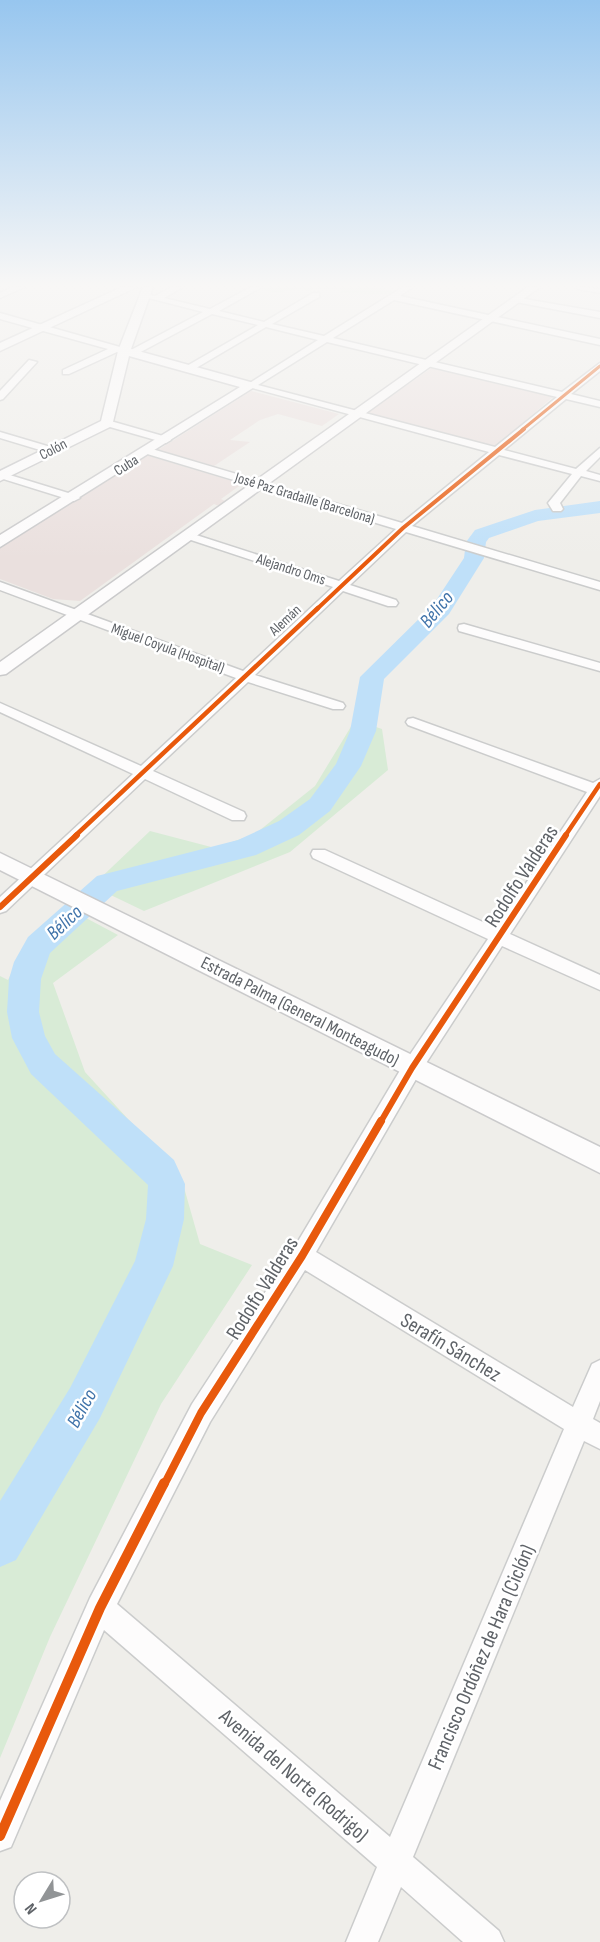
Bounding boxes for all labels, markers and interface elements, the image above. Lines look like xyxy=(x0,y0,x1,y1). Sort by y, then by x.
street label: Colón xyxy=(36,434,70,464)
street label: Cuba xyxy=(110,451,142,480)
street label: José Paz Gradaille (Barcelona) xyxy=(232,468,377,529)
street label: Alejandro Oms xyxy=(253,549,328,590)
water label: Bélico xyxy=(415,587,459,633)
street label: Alemán xyxy=(265,601,305,641)
street label: Miguel Coyula (Hospital) xyxy=(109,619,227,678)
street label: Rodolfo Valderas xyxy=(479,821,564,932)
water label: Bélico xyxy=(42,900,88,945)
street label: Estrada Palma (General Monteagudo) xyxy=(197,952,402,1071)
street label: Rodolfo Valderas xyxy=(221,1232,304,1344)
street label: Serafín Sánchez xyxy=(396,1308,506,1387)
water label: Bélico xyxy=(62,1385,102,1432)
street label: Francisco Ordóñez de Hara (Ciclón) xyxy=(423,1541,540,1774)
street label: Avenida del Norte (Rodrigo) xyxy=(213,1703,373,1847)
north arrow xyxy=(12,1870,72,1930)
text: N xyxy=(21,1899,41,1918)

